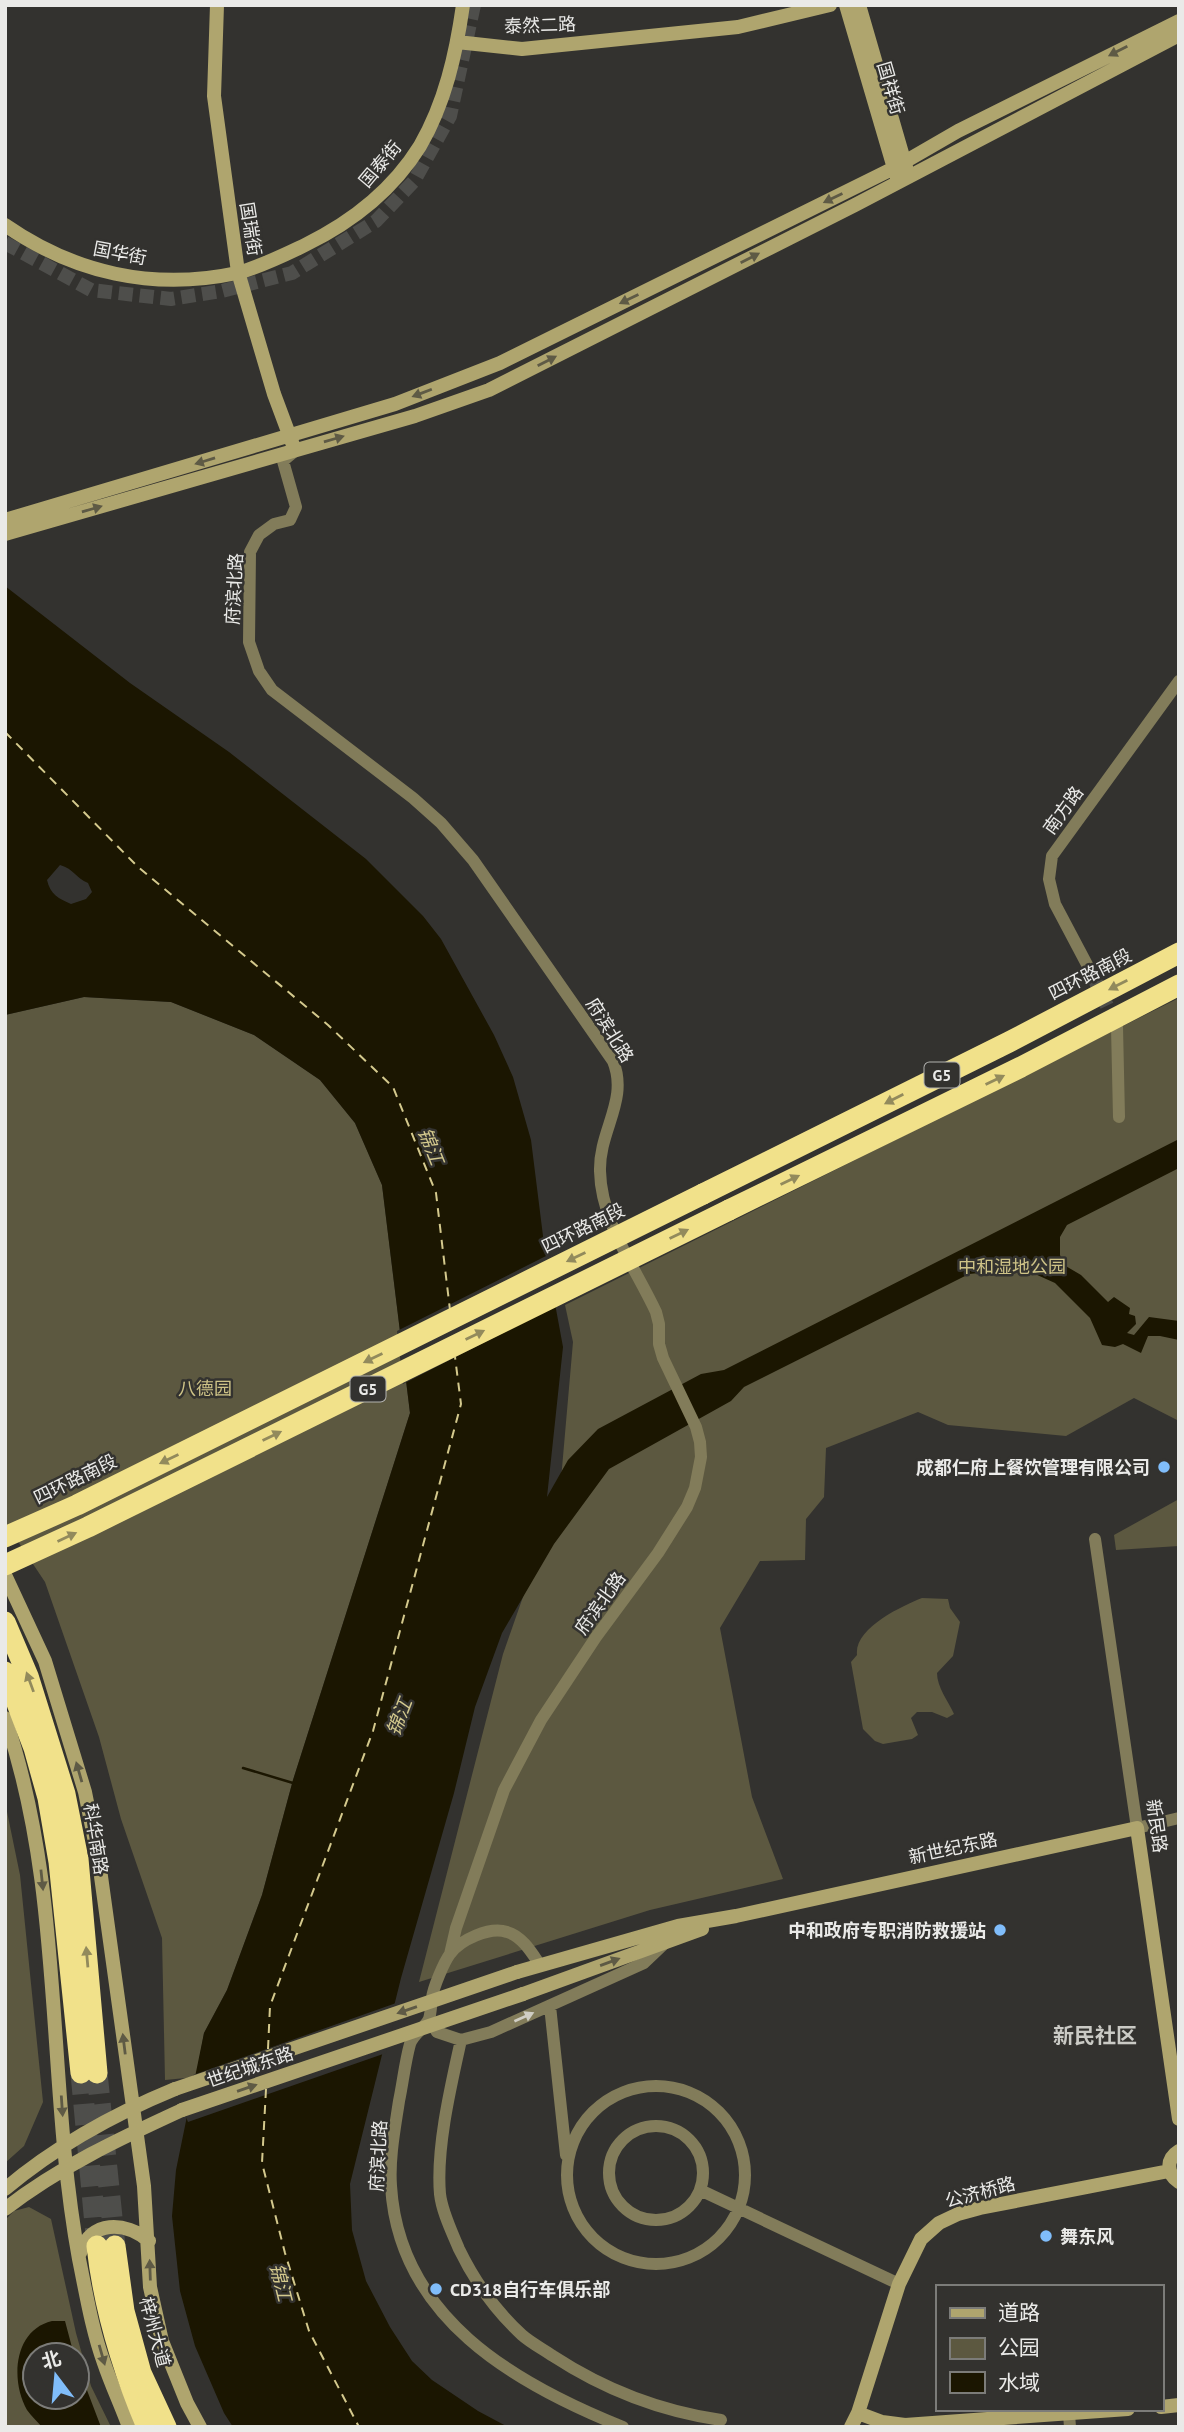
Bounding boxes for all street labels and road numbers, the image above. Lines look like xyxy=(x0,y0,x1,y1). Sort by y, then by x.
street label: 泰然二路 xyxy=(504,12,576,38)
street label: 国祥街 xyxy=(873,59,909,117)
street label: 国泰街 xyxy=(354,136,406,192)
street label: 国瑞街 xyxy=(235,201,267,257)
street label: 国华街 xyxy=(91,237,149,269)
street label: 府滨北路 xyxy=(221,552,247,626)
street label: 南方路 xyxy=(1038,781,1088,839)
street label: 四环路南段 xyxy=(1045,943,1135,1005)
street label: 府滨北路 xyxy=(581,993,639,1067)
road number: G5 xyxy=(925,1063,960,1088)
street label: 四环路南段 xyxy=(538,1198,628,1258)
road number: G5 xyxy=(350,1376,386,1401)
street label: 四环路南段 xyxy=(30,1449,120,1509)
street label: 府滨北路 xyxy=(570,1567,630,1639)
street label: 新民路 xyxy=(1142,1798,1172,1854)
street label: 科华南路 xyxy=(79,1802,113,1876)
street label: 新世纪东路 xyxy=(907,1827,999,1869)
street label: 世纪城东路 xyxy=(204,2041,296,2093)
street label: 府滨北路 xyxy=(365,2119,391,2193)
street label: 公济桥路 xyxy=(942,2172,1018,2212)
street label: 梓州大道 xyxy=(135,2294,175,2370)

